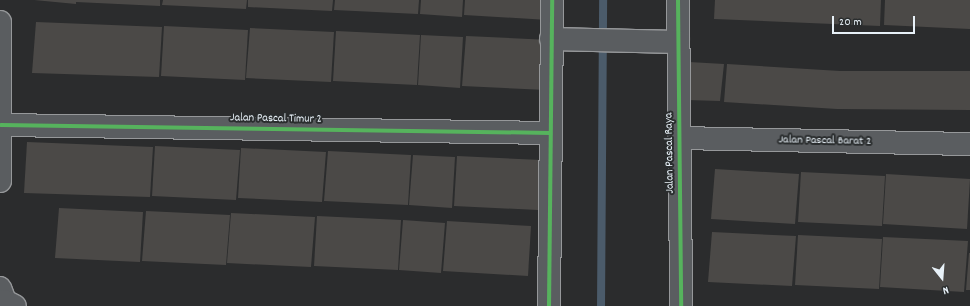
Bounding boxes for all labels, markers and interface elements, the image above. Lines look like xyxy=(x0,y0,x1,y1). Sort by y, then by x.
scale bar xyxy=(834,8,917,34)
text: 20 m xyxy=(839,14,862,31)
street label: Jalan Pascal Timur 2 xyxy=(230,111,322,127)
street label: Jalan Pascal Raya xyxy=(662,112,678,194)
street label: Jalan Pascal Barat 2 xyxy=(778,133,872,149)
north arrow xyxy=(922,258,962,298)
text: N xyxy=(941,281,950,298)

